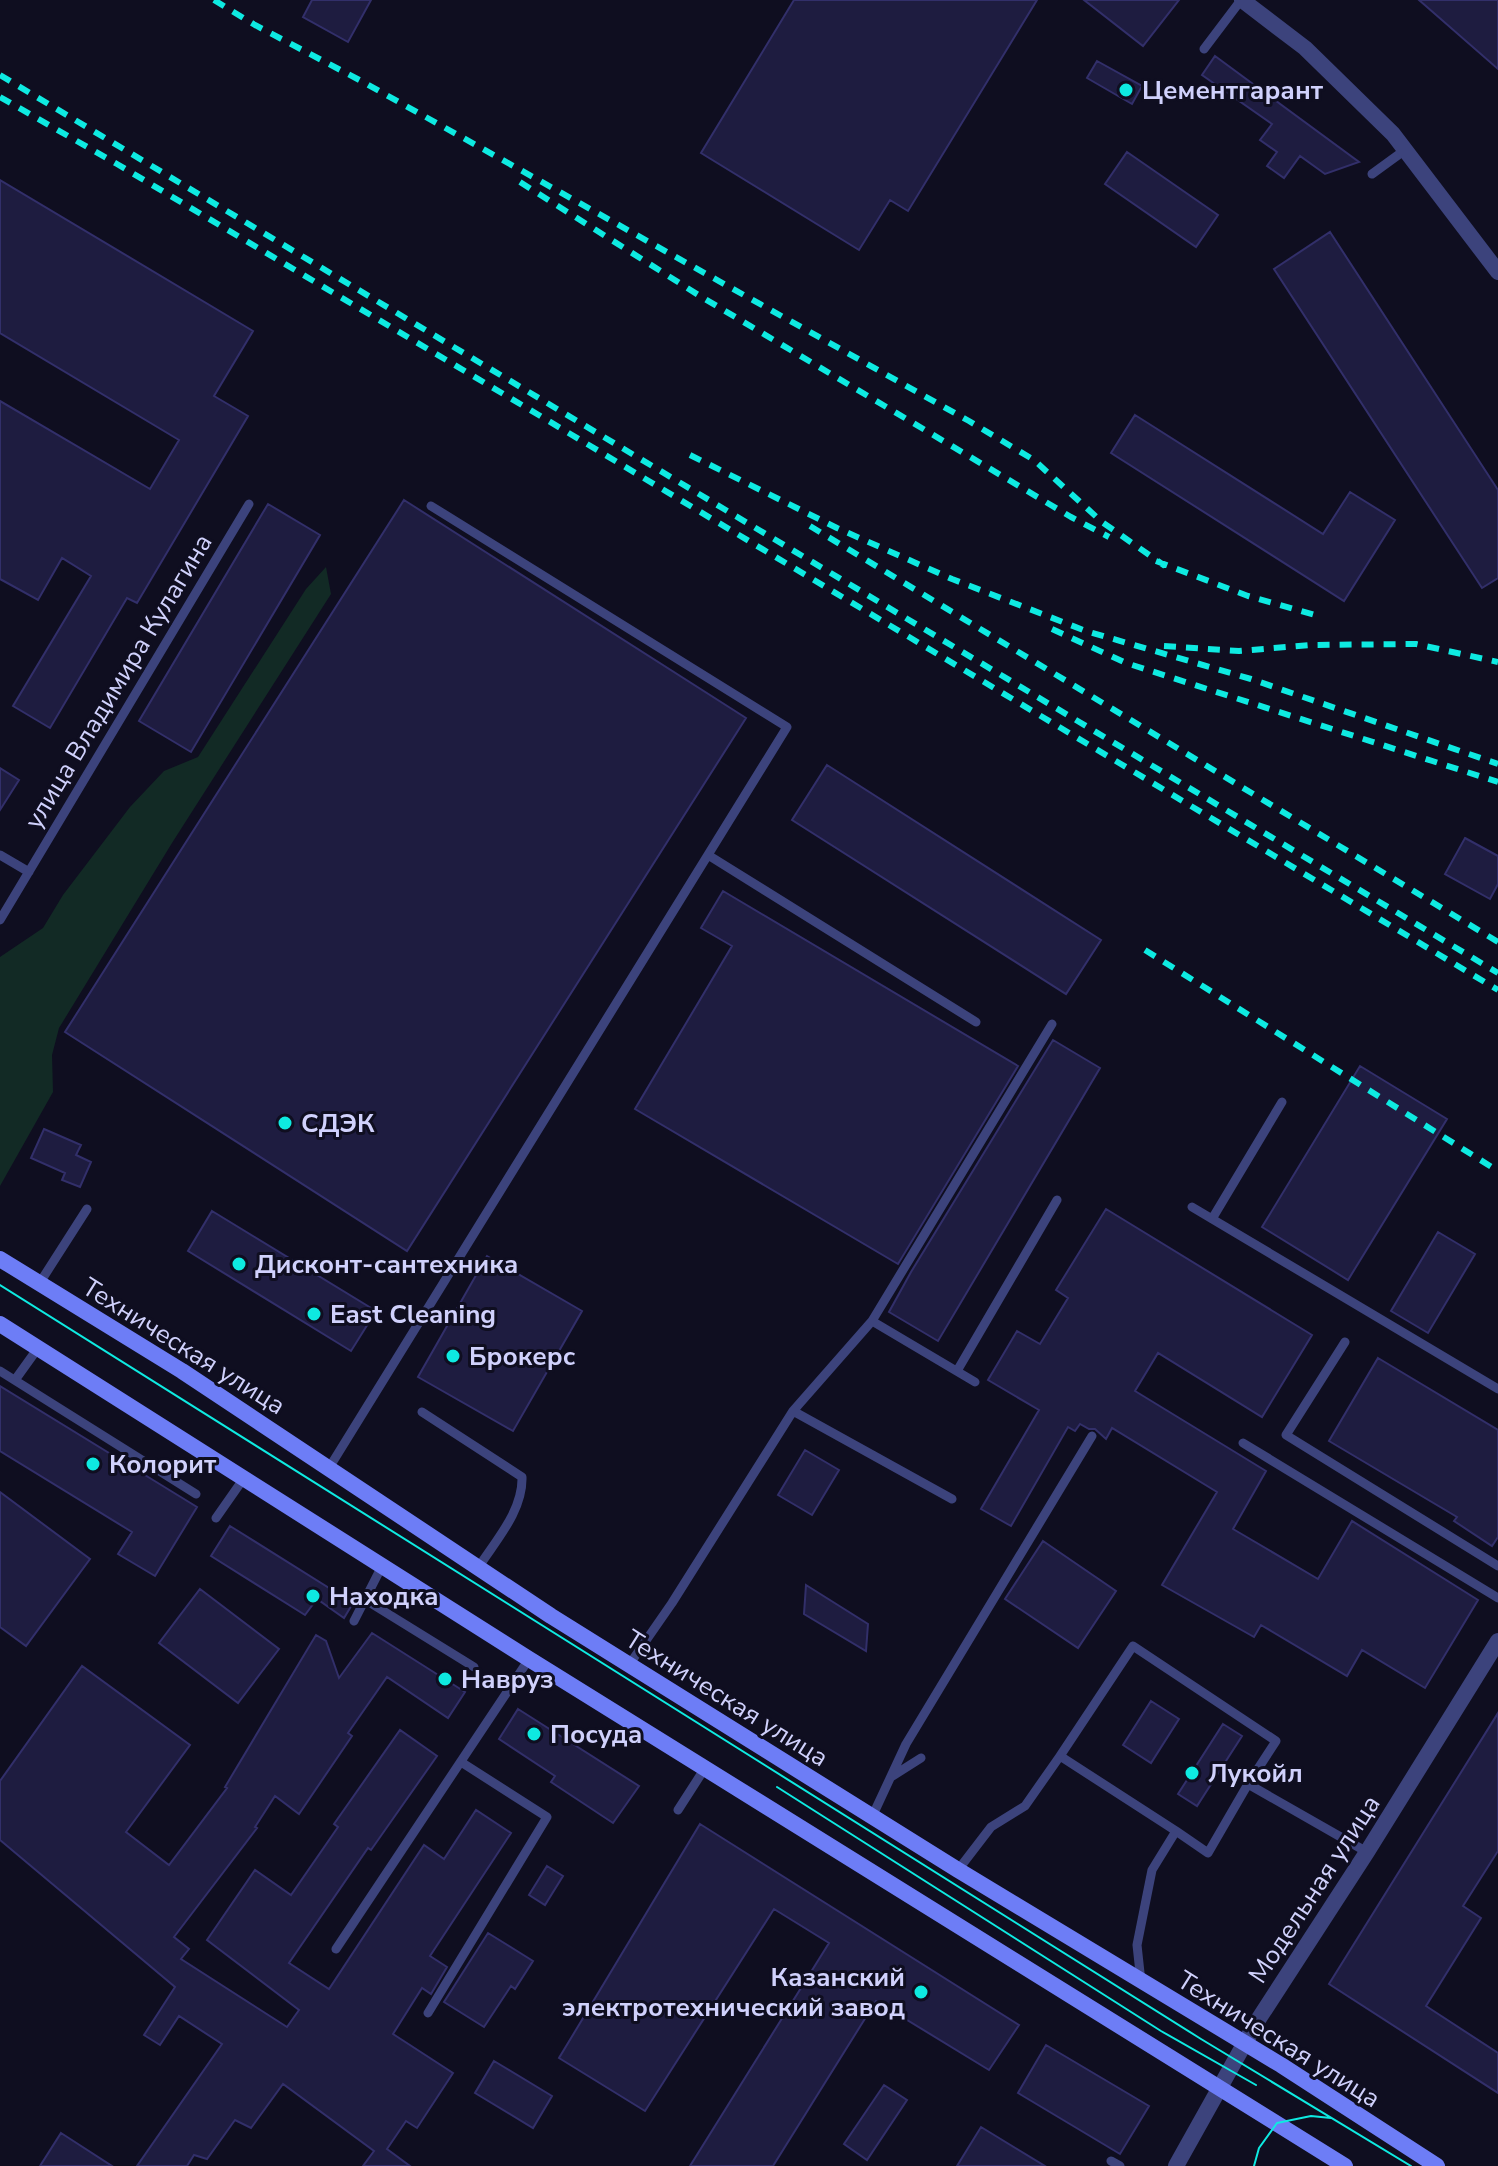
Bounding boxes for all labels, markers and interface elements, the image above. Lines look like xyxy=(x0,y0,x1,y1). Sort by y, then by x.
place label: Цементгарант xyxy=(1142,73,1324,108)
marker: Цементгарант xyxy=(1117,81,1135,99)
street label: улица Владимира Кулагина xyxy=(16,527,221,835)
place label: СДЭК xyxy=(301,1106,375,1141)
marker: СДЭК xyxy=(276,1114,294,1132)
place label: Дисконт-сантехника xyxy=(255,1247,518,1282)
marker: Дисконт-сантехника xyxy=(230,1255,248,1273)
street label: Техническая улица xyxy=(75,1270,292,1423)
place label: East Cleaning xyxy=(330,1297,496,1332)
marker: East Cleaning xyxy=(305,1305,323,1323)
place label: Брокерс xyxy=(469,1339,576,1374)
marker: Брокерс xyxy=(444,1347,462,1365)
place label: Колорит xyxy=(109,1447,217,1482)
marker: Колорит xyxy=(84,1455,102,1473)
place label: Находка xyxy=(329,1579,439,1614)
marker: Находка xyxy=(304,1587,322,1605)
street label: Техническая улица xyxy=(618,1622,835,1775)
place label: Навруз xyxy=(461,1662,554,1697)
marker: Навруз xyxy=(436,1670,454,1688)
place label: Посуда xyxy=(550,1717,642,1752)
marker: Посуда xyxy=(525,1725,543,1743)
place label: Лукойл xyxy=(1208,1756,1303,1791)
marker: Лукойл xyxy=(1183,1764,1201,1782)
street label: Модельная улица xyxy=(1240,1788,1388,1990)
place label: Казанский электротехнический завод xyxy=(562,1960,905,2025)
street label: Техническая улица xyxy=(1170,1963,1387,2116)
marker: Казанский электротехнический завод xyxy=(912,1983,930,2001)

